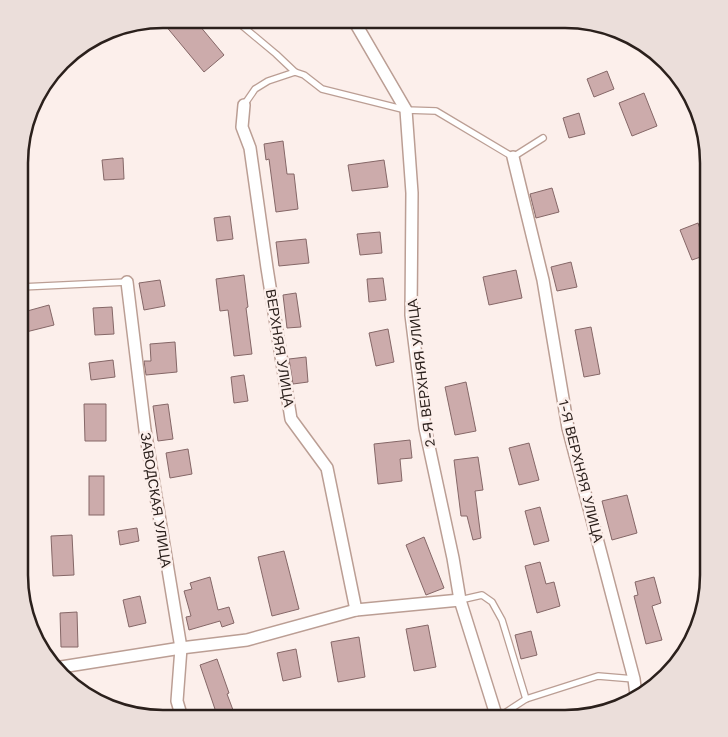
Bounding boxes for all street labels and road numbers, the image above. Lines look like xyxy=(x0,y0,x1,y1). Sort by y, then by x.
street label: ВЕРХНЯЯ УЛИЦА xyxy=(263,288,297,409)
street label: 2-Я ВЕРХНЯЯ УЛИЦА xyxy=(404,297,438,448)
street label: 1-Я ВЕРХНЯЯ УЛИЦА xyxy=(555,398,607,545)
street label: ЗАВОДСКАЯ УЛИЦА xyxy=(137,431,175,569)

